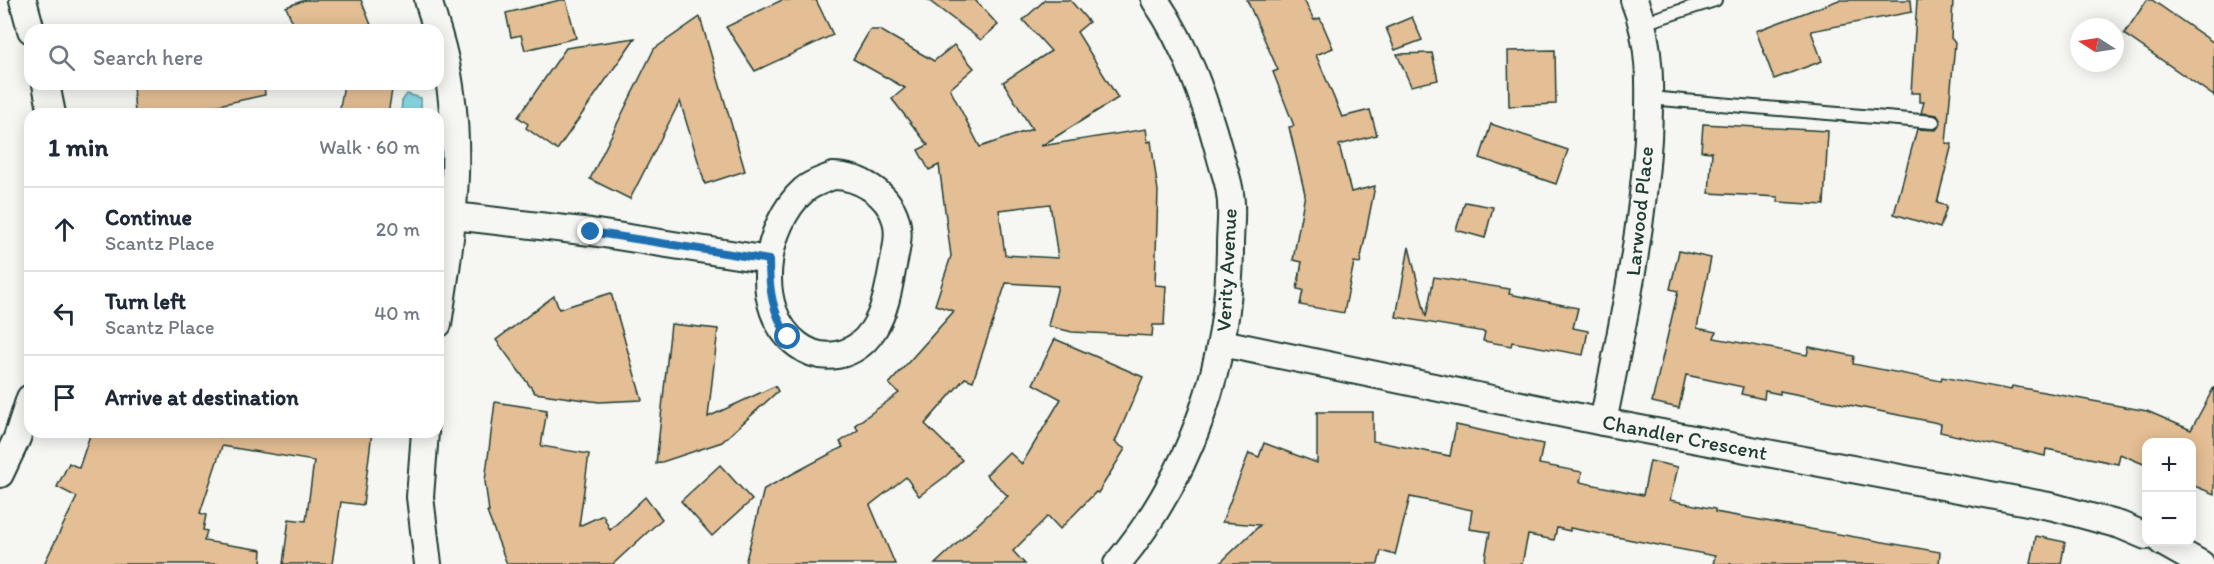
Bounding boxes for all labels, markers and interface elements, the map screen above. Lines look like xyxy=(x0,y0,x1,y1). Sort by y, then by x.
north arrow xyxy=(2070,18,2124,72)
search box xyxy=(24,24,444,90)
icon: search xyxy=(45,41,78,74)
text: Search here xyxy=(93,44,203,71)
text: 1 min xyxy=(48,131,108,163)
text: Walk · 60 m xyxy=(319,135,420,159)
street label: Larwood Place xyxy=(1620,145,1658,277)
text: Continue xyxy=(105,204,192,231)
street label: Verity Avenue xyxy=(1210,208,1242,332)
icon: ahead xyxy=(48,213,81,246)
text: 20 m xyxy=(376,217,420,241)
route end xyxy=(577,218,603,244)
text: Scantz Place xyxy=(105,231,214,255)
text: Turn left xyxy=(105,288,186,315)
icon: left xyxy=(48,297,81,330)
text: 40 m xyxy=(374,301,420,325)
text: Scantz Place xyxy=(105,315,214,339)
route start xyxy=(774,323,800,349)
icon: arrive xyxy=(48,381,81,414)
text: Arrive at destination xyxy=(105,384,299,411)
street label: Chandler Crescent xyxy=(1600,409,1770,465)
map controls xyxy=(2142,438,2196,546)
button: + xyxy=(2142,438,2196,492)
button: − xyxy=(2142,492,2196,546)

